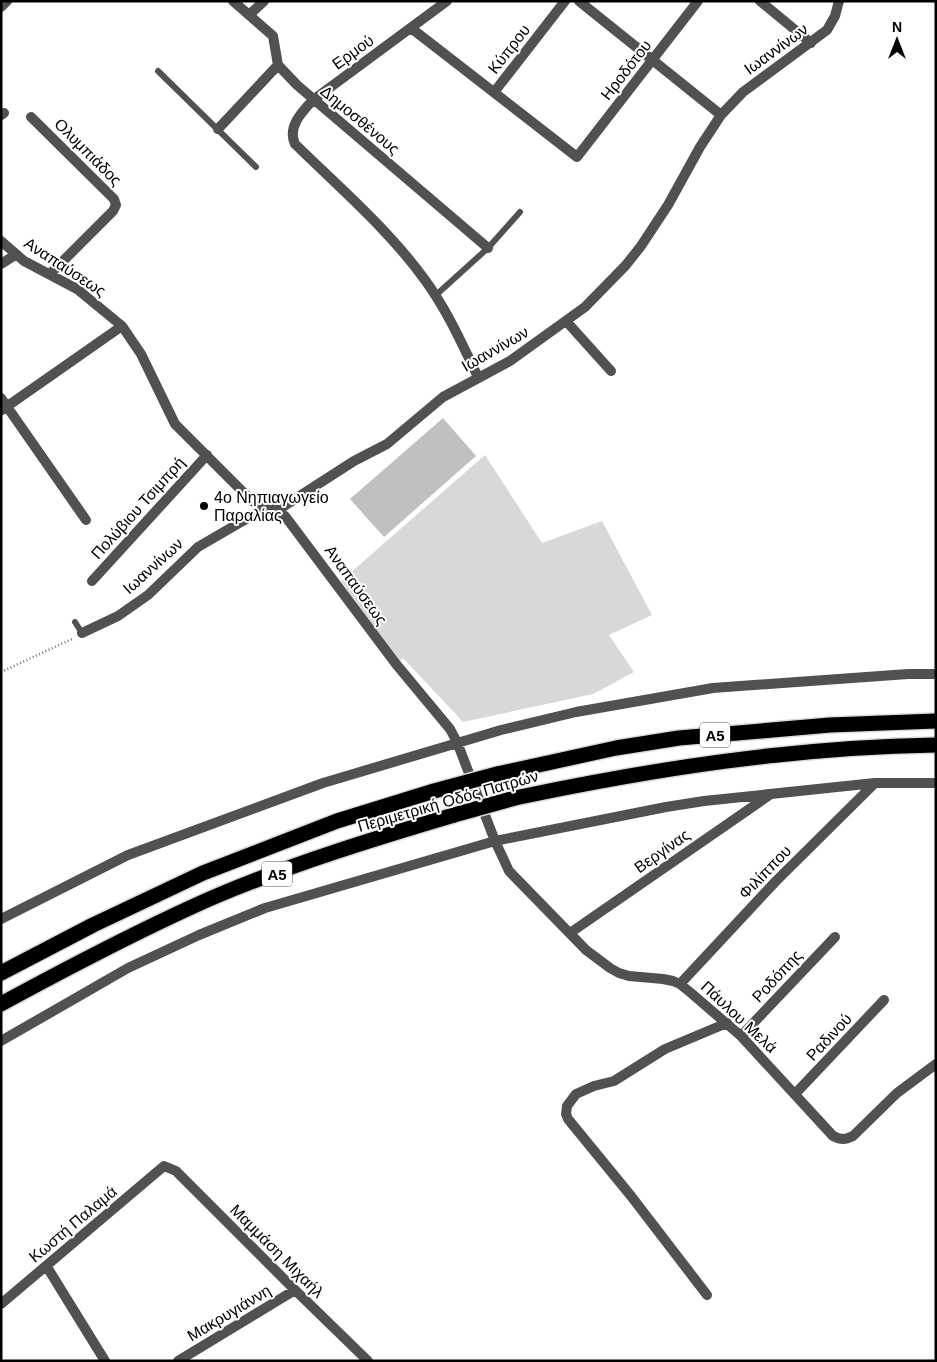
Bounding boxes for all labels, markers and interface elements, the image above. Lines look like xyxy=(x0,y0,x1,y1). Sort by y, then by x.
north arrow xyxy=(872,15,922,65)
text: N xyxy=(892,19,902,35)
street label: Ιωαννίνων xyxy=(741,20,811,78)
street label: Κύπρου xyxy=(485,21,533,77)
street label: Ερμού xyxy=(329,31,377,73)
street label: Ηροδότου xyxy=(597,37,655,103)
street label: Δημοσθένους xyxy=(317,82,403,158)
street label: Ολυμπιάδος xyxy=(51,115,125,189)
street label: Αναπαύσεως xyxy=(21,234,109,300)
street label: Ιωαννίνων xyxy=(459,323,531,375)
street label: Πολύβιου Τσιμπρή xyxy=(88,454,188,562)
place label: 4o Νηπιαγωγείο Παραλίας xyxy=(214,489,329,524)
marker: 4o Νηπιαγωγείο Παραλίας xyxy=(198,500,210,512)
street label: Ιωαννίνων xyxy=(120,535,186,597)
street label: Αναπαύσεως xyxy=(322,542,391,628)
road number: Α5 xyxy=(700,722,730,748)
street label: Περιμετρική Οδός Πατρών xyxy=(356,767,540,835)
street label: Βεργίνας xyxy=(631,826,693,876)
street label: Φιλίππου xyxy=(735,842,795,902)
road number: Α5 xyxy=(262,862,292,886)
street label: Ροδόπης xyxy=(749,946,806,1005)
street label: Πάυλου Μελά xyxy=(698,978,780,1056)
street label: Ραδινού xyxy=(803,1010,855,1064)
street label: Κωστή Παλαμά xyxy=(26,1183,120,1265)
street label: Μαμμάση Μιχαήλ xyxy=(227,1201,327,1301)
street label: Μακρυγιάννη xyxy=(184,1281,274,1345)

